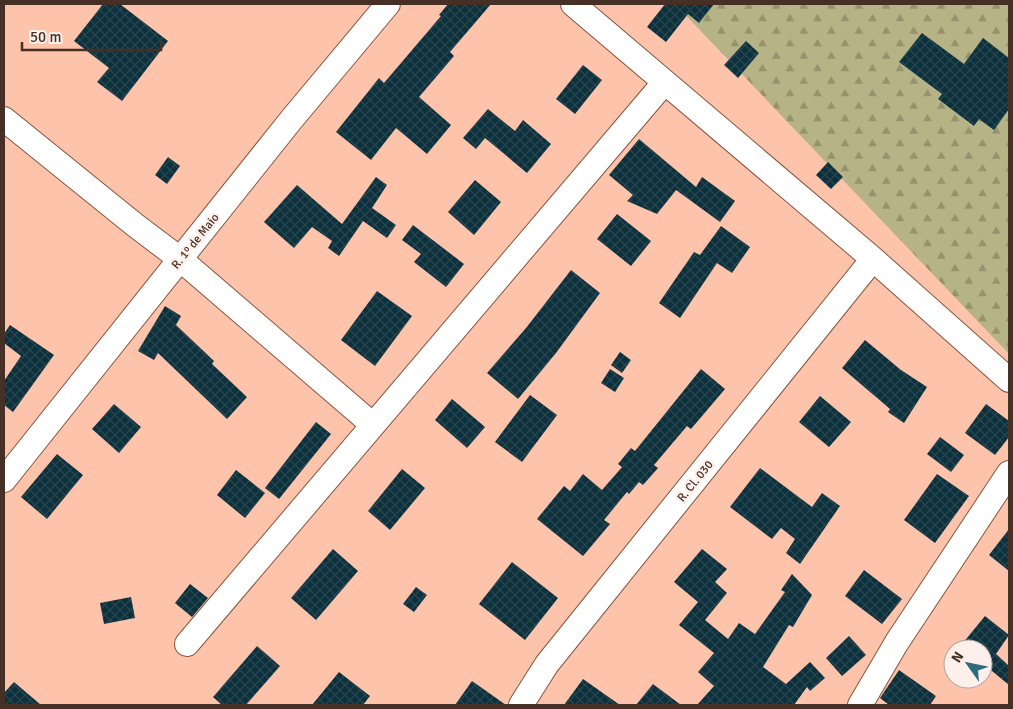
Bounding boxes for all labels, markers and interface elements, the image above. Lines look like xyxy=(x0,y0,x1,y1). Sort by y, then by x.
scale bar xyxy=(22,20,161,52)
text: 50 m xyxy=(30,28,61,46)
street label: R. 1º de Maio xyxy=(168,210,222,272)
street label: R. Cl. 030 xyxy=(674,458,717,505)
north arrow xyxy=(943,639,993,689)
text: N xyxy=(948,648,967,666)

